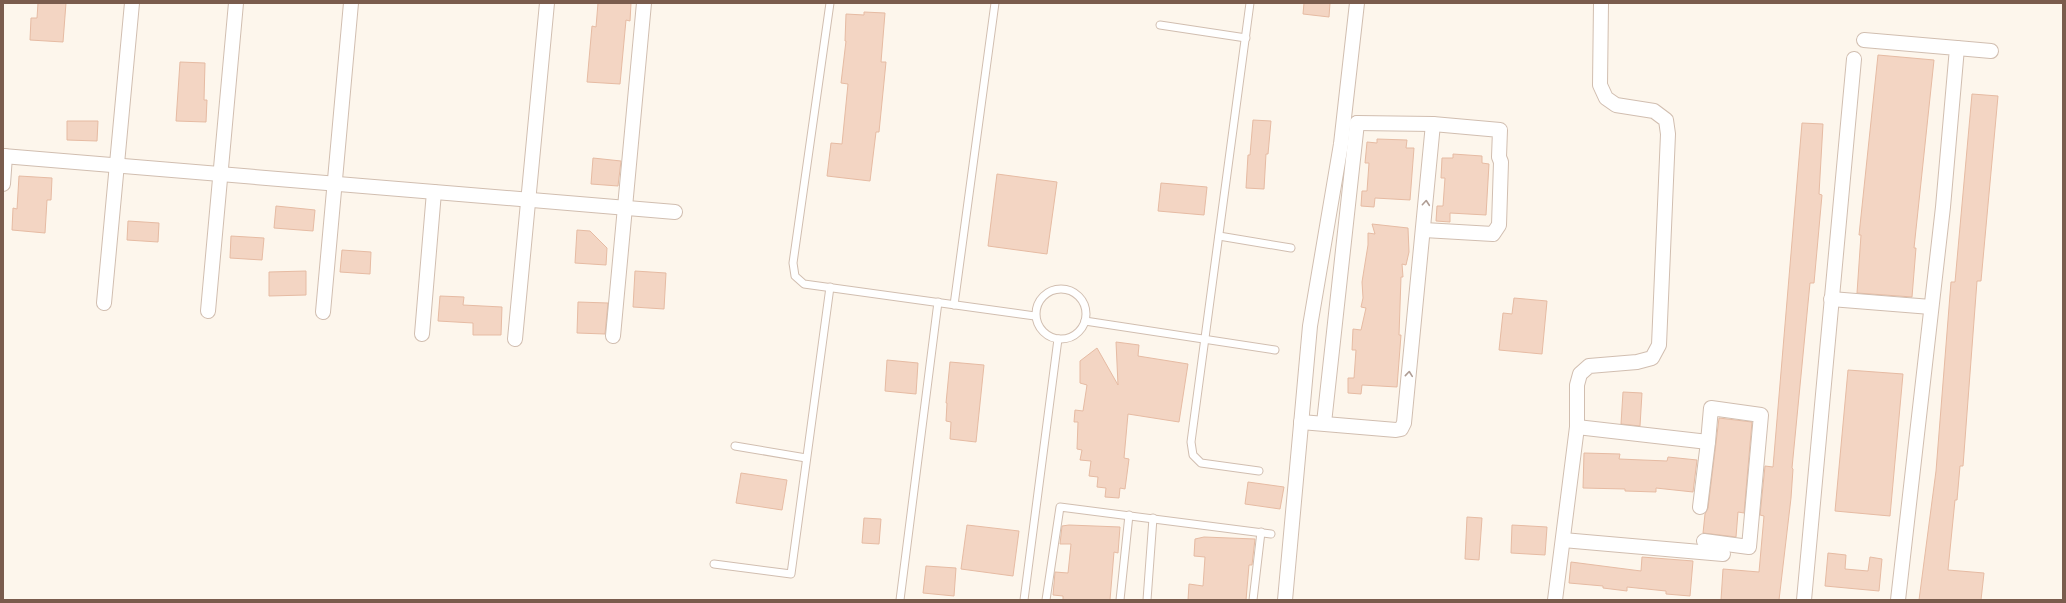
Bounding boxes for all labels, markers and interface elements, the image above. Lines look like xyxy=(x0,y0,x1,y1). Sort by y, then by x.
one-way arrow xyxy=(1422,200,1431,206)
one-way arrow xyxy=(1404,371,1413,377)

